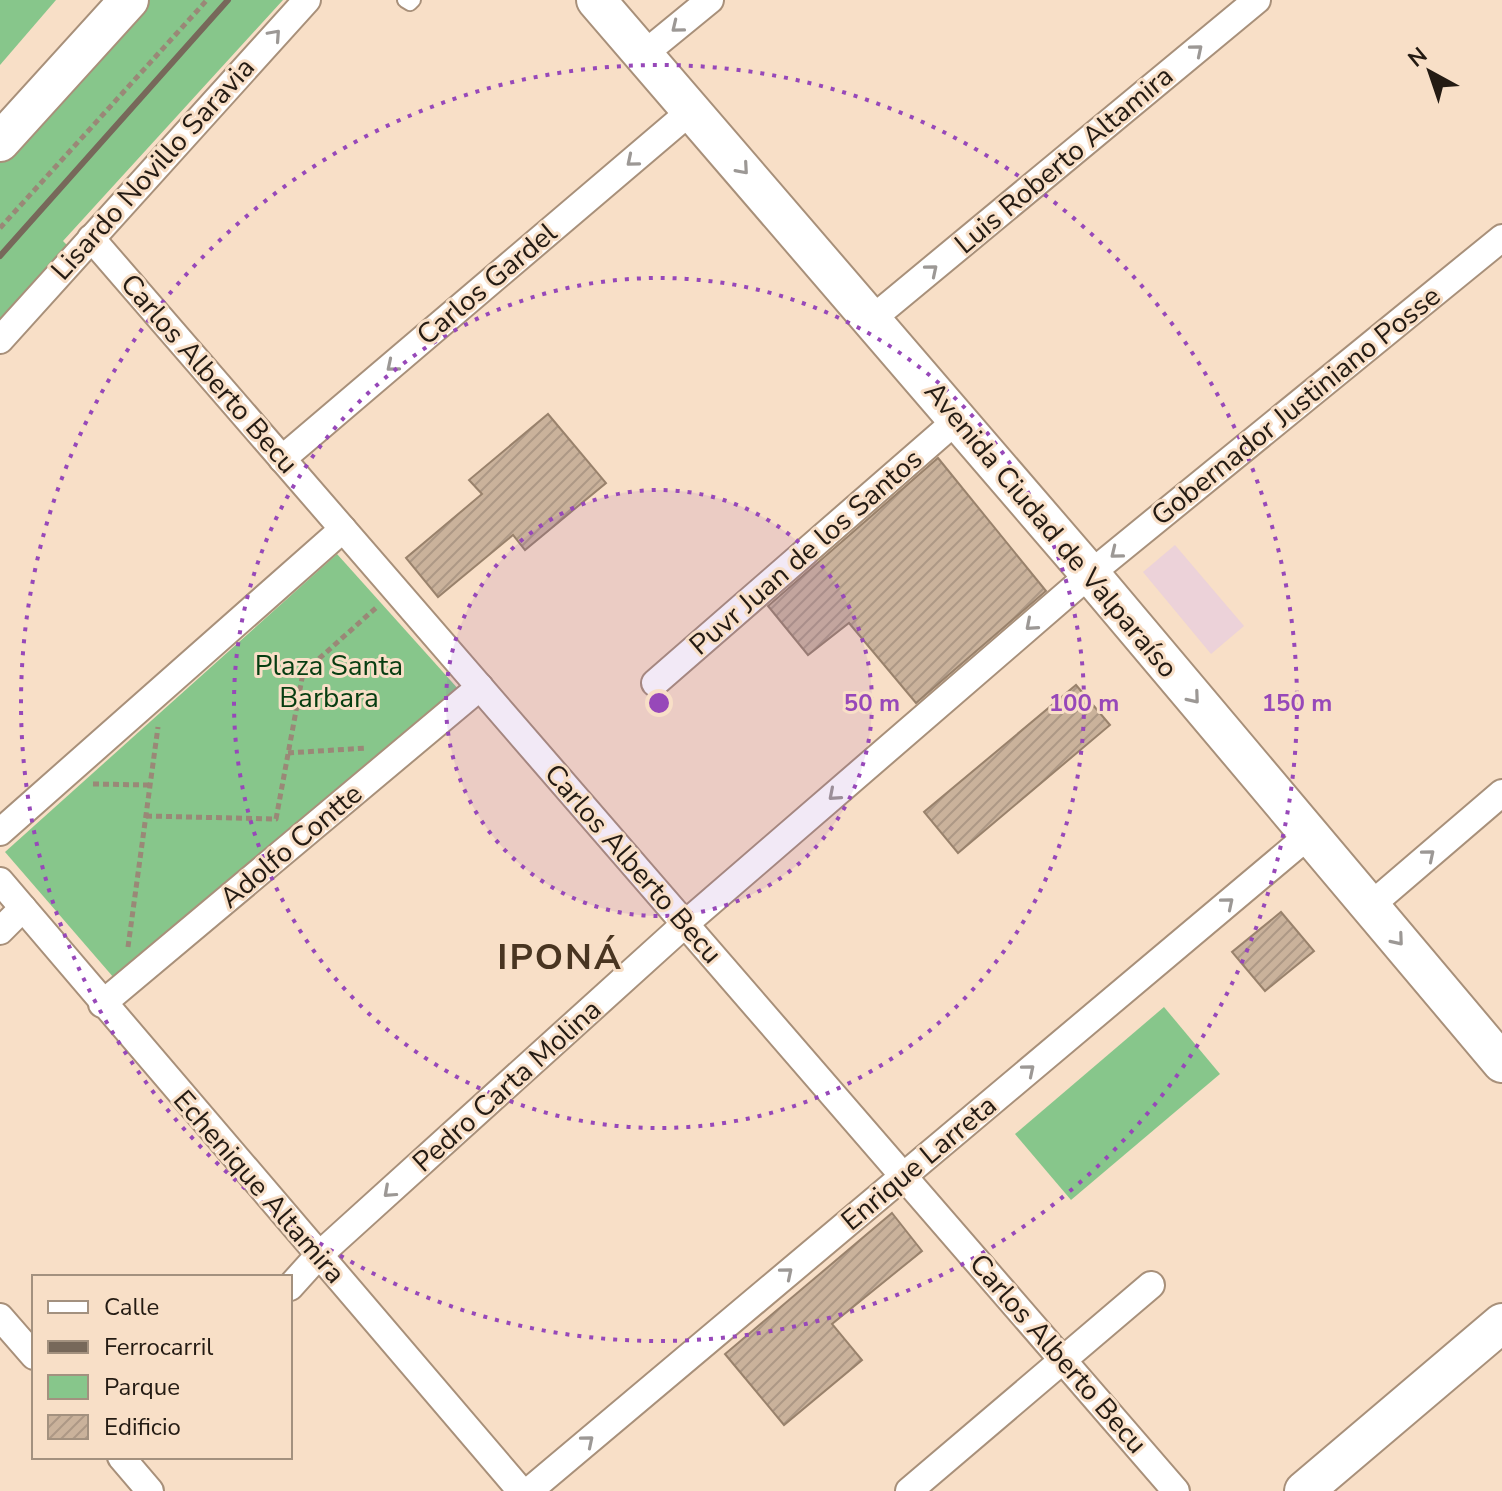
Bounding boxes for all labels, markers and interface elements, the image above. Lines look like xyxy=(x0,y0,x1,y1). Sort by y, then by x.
one-way arrow xyxy=(672,17,686,32)
one-way arrow xyxy=(266,30,280,44)
north arrow xyxy=(1390,32,1470,112)
text: N xyxy=(1402,41,1434,74)
one-way arrow xyxy=(1187,45,1202,60)
street label: Lisardo Novillo Saravia xyxy=(43,49,263,289)
street label: Luis Roberto Altamira xyxy=(947,57,1181,263)
one-way arrow xyxy=(627,151,642,166)
one-way arrow xyxy=(733,160,748,175)
street label: Carlos Gardel xyxy=(409,214,566,354)
one-way arrow xyxy=(922,265,937,280)
street label: Carlos Alberto Becu xyxy=(112,266,306,482)
street label: Gobernador Justiniano Posse xyxy=(1143,277,1449,535)
one-way arrow xyxy=(386,356,401,371)
street label: Avenida Ciudad de Valparaíso xyxy=(916,374,1186,686)
street label: Puvr Juan de los Santos xyxy=(681,440,931,664)
one-way arrow xyxy=(1111,543,1125,558)
one-way arrow xyxy=(1026,615,1041,630)
park label: Plaza Santa Barbara xyxy=(255,647,403,717)
text: 50 m xyxy=(844,687,900,719)
text: 100 m xyxy=(1049,687,1119,719)
text: 150 m xyxy=(1262,687,1332,719)
centre of rings xyxy=(645,689,673,717)
one-way arrow xyxy=(1184,689,1199,704)
street label: Carlos Alberto Becu xyxy=(536,756,730,972)
street label: Adolfo Contte xyxy=(212,775,370,917)
one-way arrow xyxy=(829,786,844,800)
one-way arrow xyxy=(1420,851,1434,865)
one-way arrow xyxy=(1219,898,1234,913)
one-way arrow xyxy=(1388,931,1403,945)
district label: IPONÁ xyxy=(497,933,623,982)
street label: Pedro Carta Molina xyxy=(404,991,610,1181)
one-way arrow xyxy=(1020,1065,1035,1080)
street label: Echenique Altamira xyxy=(164,1082,354,1292)
street label: Enrique Larreta xyxy=(833,1087,1005,1239)
one-way arrow xyxy=(384,1182,399,1196)
street label: Carlos Alberto Becu xyxy=(961,1246,1155,1462)
one-way arrow xyxy=(778,1269,793,1283)
legend xyxy=(32,1275,292,1459)
text: Calle xyxy=(104,1291,159,1323)
text: Ferrocarril xyxy=(104,1331,213,1363)
text: Parque xyxy=(104,1371,180,1403)
text: Edificio xyxy=(104,1411,181,1443)
one-way arrow xyxy=(579,1436,594,1451)

